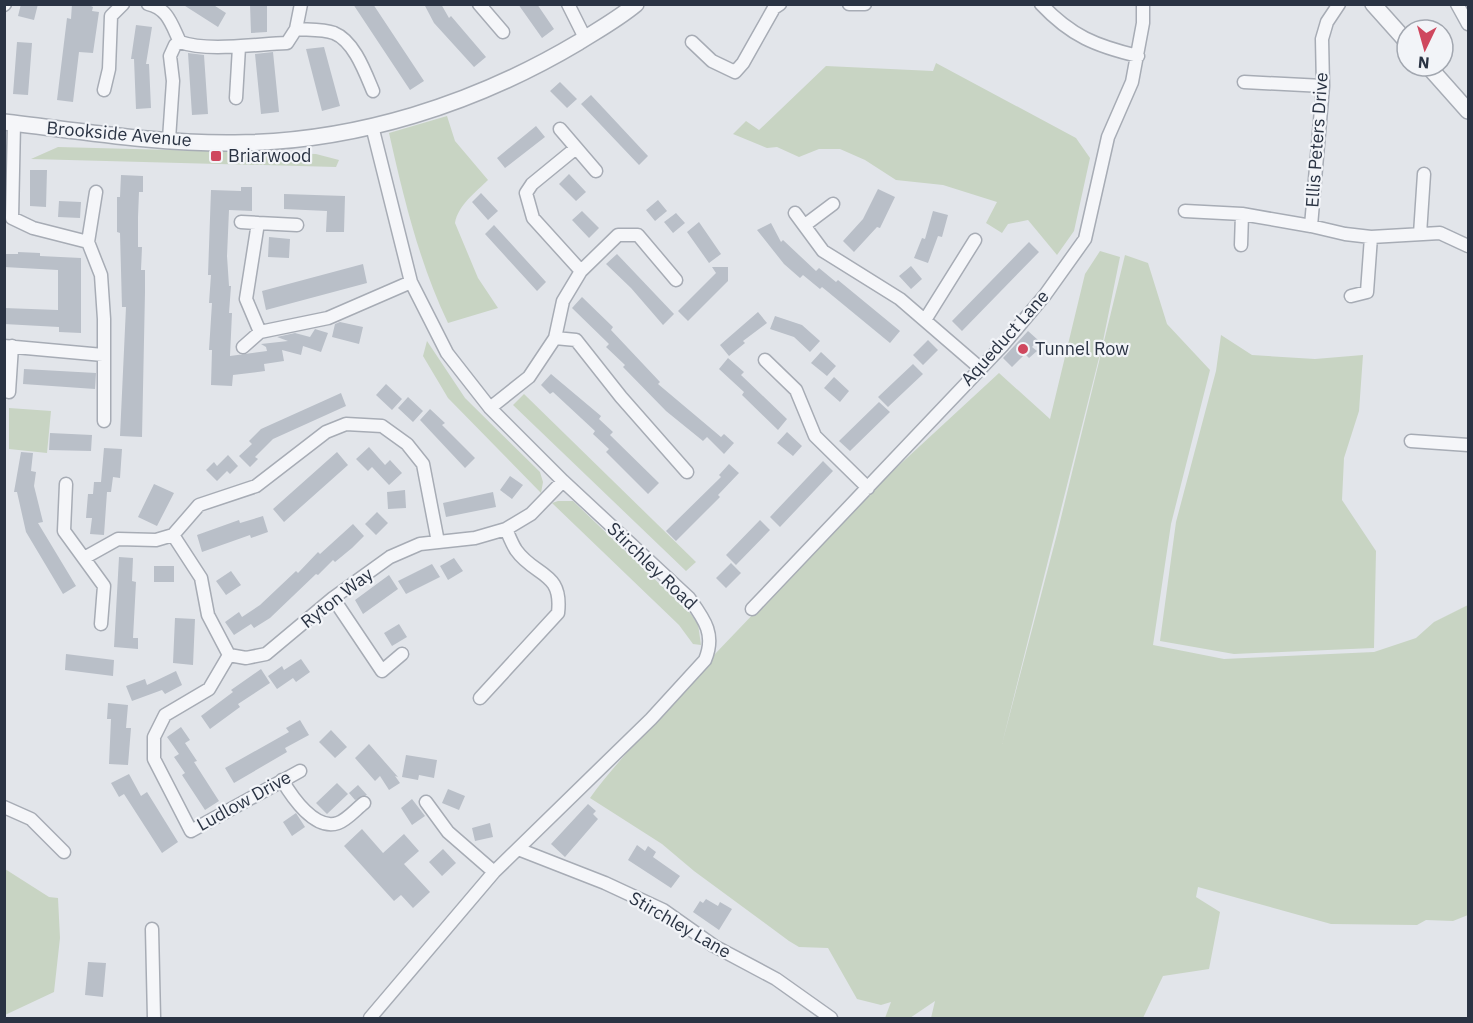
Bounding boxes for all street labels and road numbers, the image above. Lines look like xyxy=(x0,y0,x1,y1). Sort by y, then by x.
street label: Ellis Peters Drive xyxy=(1300,71,1333,208)
street label: Brookside Avenue xyxy=(45,116,193,151)
street label: Aqueduct Lane xyxy=(956,285,1054,390)
street label: Stirchley Road xyxy=(603,517,702,614)
street label: Ryton Way xyxy=(296,562,378,633)
street label: Ludlow Drive xyxy=(193,765,295,836)
street label: Stirchley Lane xyxy=(625,886,735,963)

